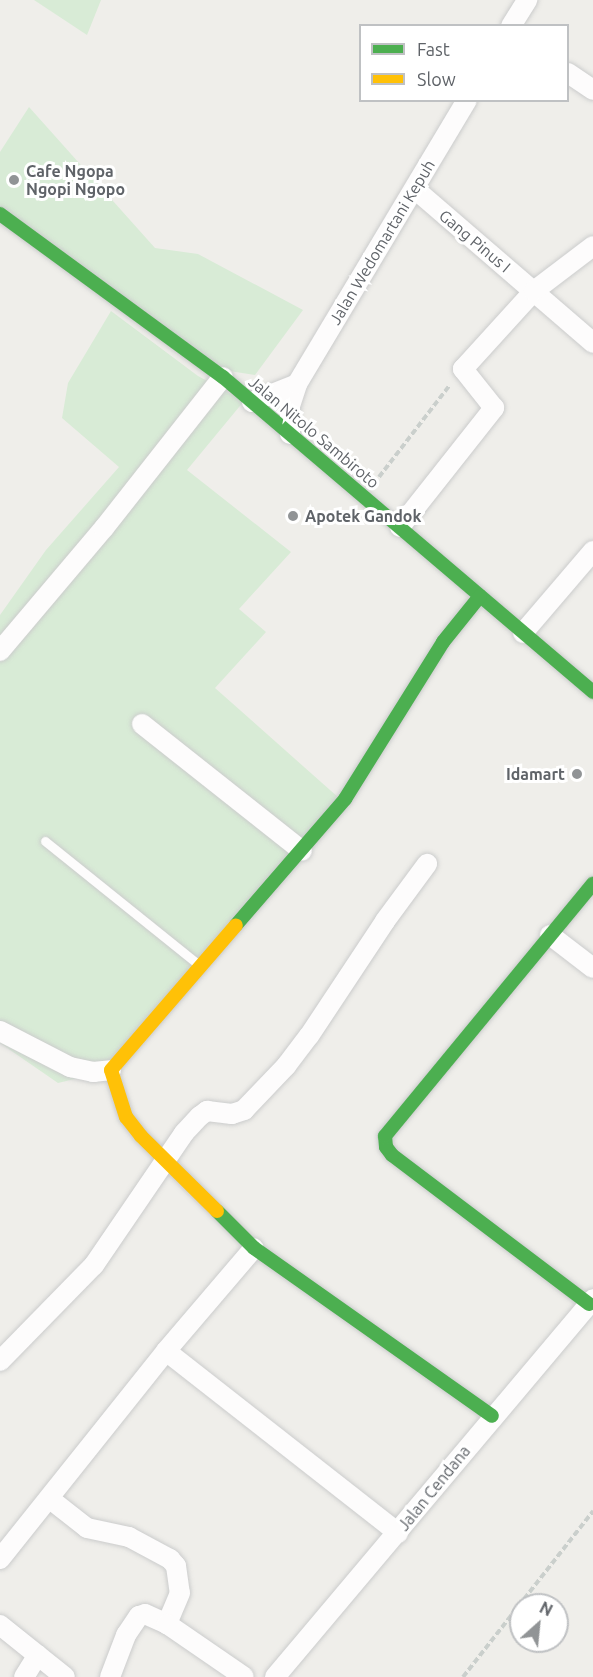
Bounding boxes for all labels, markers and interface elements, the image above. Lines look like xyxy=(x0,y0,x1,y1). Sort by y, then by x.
legend xyxy=(359,24,569,102)
text: Fast xyxy=(417,39,450,59)
text: Slow xyxy=(417,69,456,89)
street label: Jalan Wedomartani Kepuh xyxy=(325,156,439,328)
place label: Cafe Ngopa Ngopi Ngopo xyxy=(26,161,125,199)
marker: Cafe Ngopa Ngopi Ngopo xyxy=(7,173,21,187)
street label: Gang Pinus I xyxy=(435,206,515,276)
street label: Jalan Nitolo Sambiroto xyxy=(245,372,383,492)
place label: Apotek Gandok xyxy=(305,506,421,526)
marker: Apotek Gandok xyxy=(286,509,300,523)
place label: Idamart xyxy=(506,764,565,784)
marker: Idamart xyxy=(570,767,584,781)
street label: Jalan Cendana xyxy=(394,1442,474,1534)
north arrow xyxy=(509,1593,569,1653)
text: N xyxy=(537,1598,556,1619)

